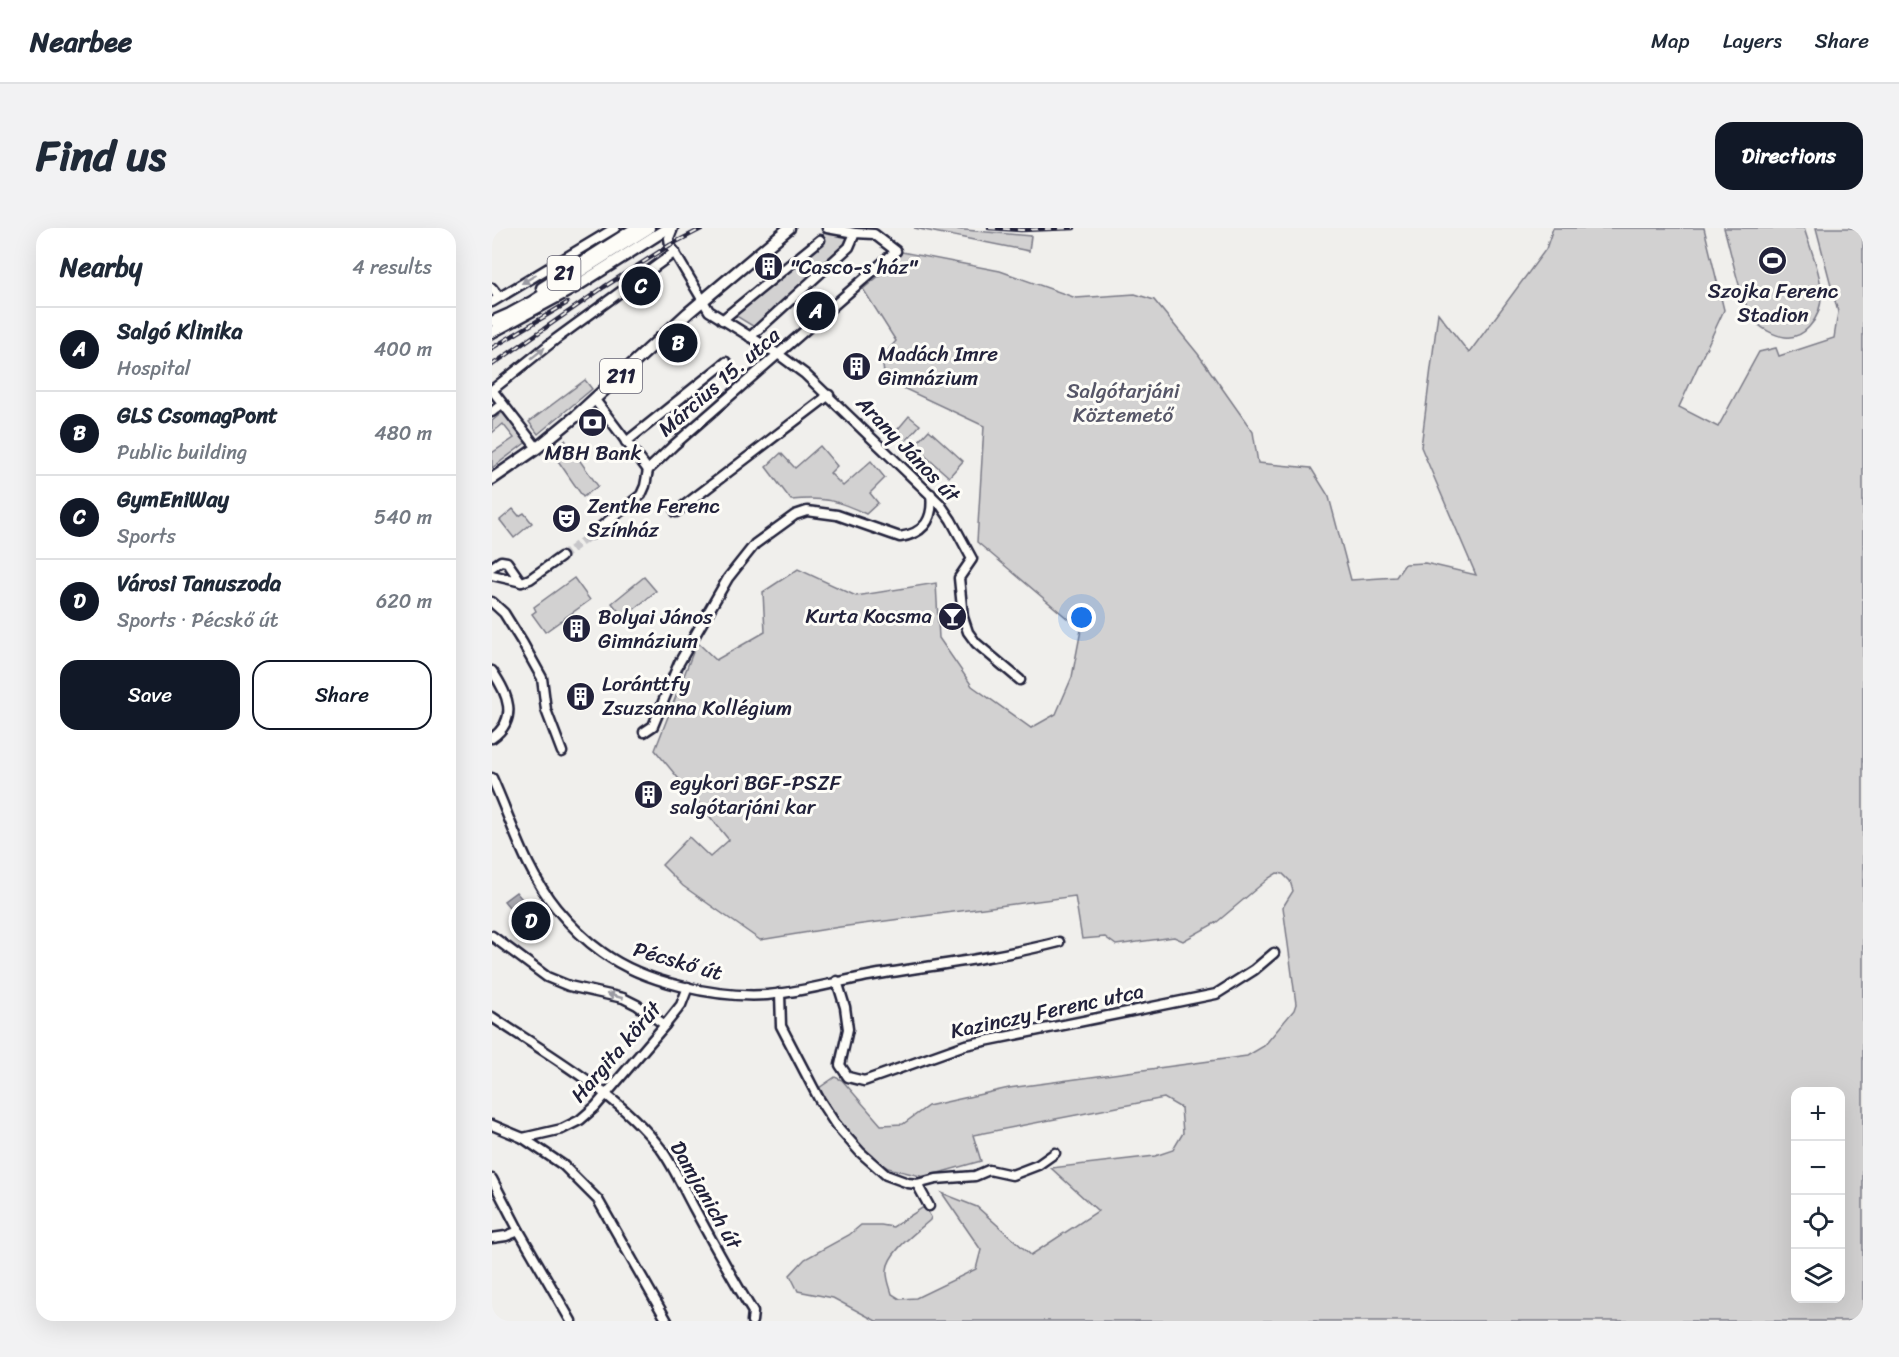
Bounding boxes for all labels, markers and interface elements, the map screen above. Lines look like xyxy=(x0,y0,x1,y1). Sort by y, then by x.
text: Nearbee xyxy=(30,17,132,66)
text: Map xyxy=(1651,22,1690,60)
text: Layers xyxy=(1723,22,1782,60)
text: Share xyxy=(1815,22,1869,60)
text: Find us xyxy=(36,119,166,193)
button: Directions xyxy=(1715,122,1863,190)
text: Nearby xyxy=(60,244,142,290)
sports icon: Szojka Ferenc Stadion xyxy=(1757,244,1789,276)
place label: "Casco-s ház" xyxy=(790,248,918,286)
text: 4 results xyxy=(352,250,432,285)
building icon: "Casco-s ház" xyxy=(753,251,785,283)
road number: 21 xyxy=(548,256,580,290)
pin: C xyxy=(622,264,660,308)
place label: Szojka Ferenc Stadion xyxy=(1708,272,1839,334)
one-way arrow xyxy=(521,274,537,285)
pin: A xyxy=(796,288,836,334)
text: Salgó Klinika xyxy=(117,312,243,351)
street label: Március 15. utca xyxy=(649,317,790,447)
pin: B xyxy=(658,320,698,366)
text: A xyxy=(73,332,86,367)
text: 400 m xyxy=(374,332,432,367)
place label: Madách Imre Gimnázium xyxy=(878,335,998,397)
one-way arrow xyxy=(530,348,545,360)
building icon: Madách Imre Gimnázium xyxy=(841,350,873,382)
text: Hospital xyxy=(117,351,190,386)
road number: 211 xyxy=(600,359,642,393)
park label: Salgótarjáni Köztemető xyxy=(1066,372,1181,434)
street label: Arany János út xyxy=(846,386,971,513)
text: GLS CsomagPont xyxy=(117,396,278,435)
bank icon: MBH Bank xyxy=(577,406,609,438)
text: B xyxy=(73,416,86,451)
text: 480 m xyxy=(374,416,432,451)
place label: MBH Bank xyxy=(544,434,642,472)
text: Public building xyxy=(117,435,247,470)
text: GymEniWay xyxy=(117,480,229,519)
place label: Zenthe Ferenc Színház xyxy=(587,487,720,549)
text: C xyxy=(73,500,86,535)
text: 540 m xyxy=(374,500,432,535)
theatre icon: Zenthe Ferenc Színház xyxy=(550,502,582,534)
text: Sports xyxy=(117,519,176,554)
text: Városi Tanuszoda xyxy=(117,564,281,603)
text: D xyxy=(74,584,85,619)
text: 620 m xyxy=(376,584,432,619)
place label: Kurta Kocsma xyxy=(805,597,932,635)
place label: Bolyai János Gimnázium xyxy=(598,598,713,660)
bar icon: Kurta Kocsma xyxy=(937,600,969,632)
text: Sports · Pécskő út xyxy=(117,603,279,638)
your location xyxy=(1067,603,1096,632)
building icon: Bolyai János Gimnázium xyxy=(561,613,593,645)
button: Save xyxy=(60,660,240,730)
button: Share xyxy=(252,660,432,730)
place label: Loránttfy Zsuzsanna Kollégium xyxy=(602,665,792,727)
building icon: Loránttfy Zsuzsanna Kollégium xyxy=(565,680,597,712)
place label: egykori BGF-PSZF salgótarjáni kar xyxy=(669,764,843,826)
building icon: egykori BGF-PSZF salgótarjáni kar xyxy=(633,779,665,811)
pin: D xyxy=(512,898,550,944)
street label: Pécskő út xyxy=(629,930,727,992)
street label: Kazinczy Ferenc utca xyxy=(947,972,1148,1050)
street label: Hargita körút xyxy=(561,991,672,1112)
one-way arrow xyxy=(606,991,624,1000)
map controls xyxy=(1791,1087,1845,1303)
button: + xyxy=(1791,1087,1845,1141)
street label: Damjanich út xyxy=(659,1133,753,1258)
button: − xyxy=(1791,1141,1845,1195)
button: locate xyxy=(1791,1195,1845,1249)
button: layers xyxy=(1791,1249,1845,1303)

